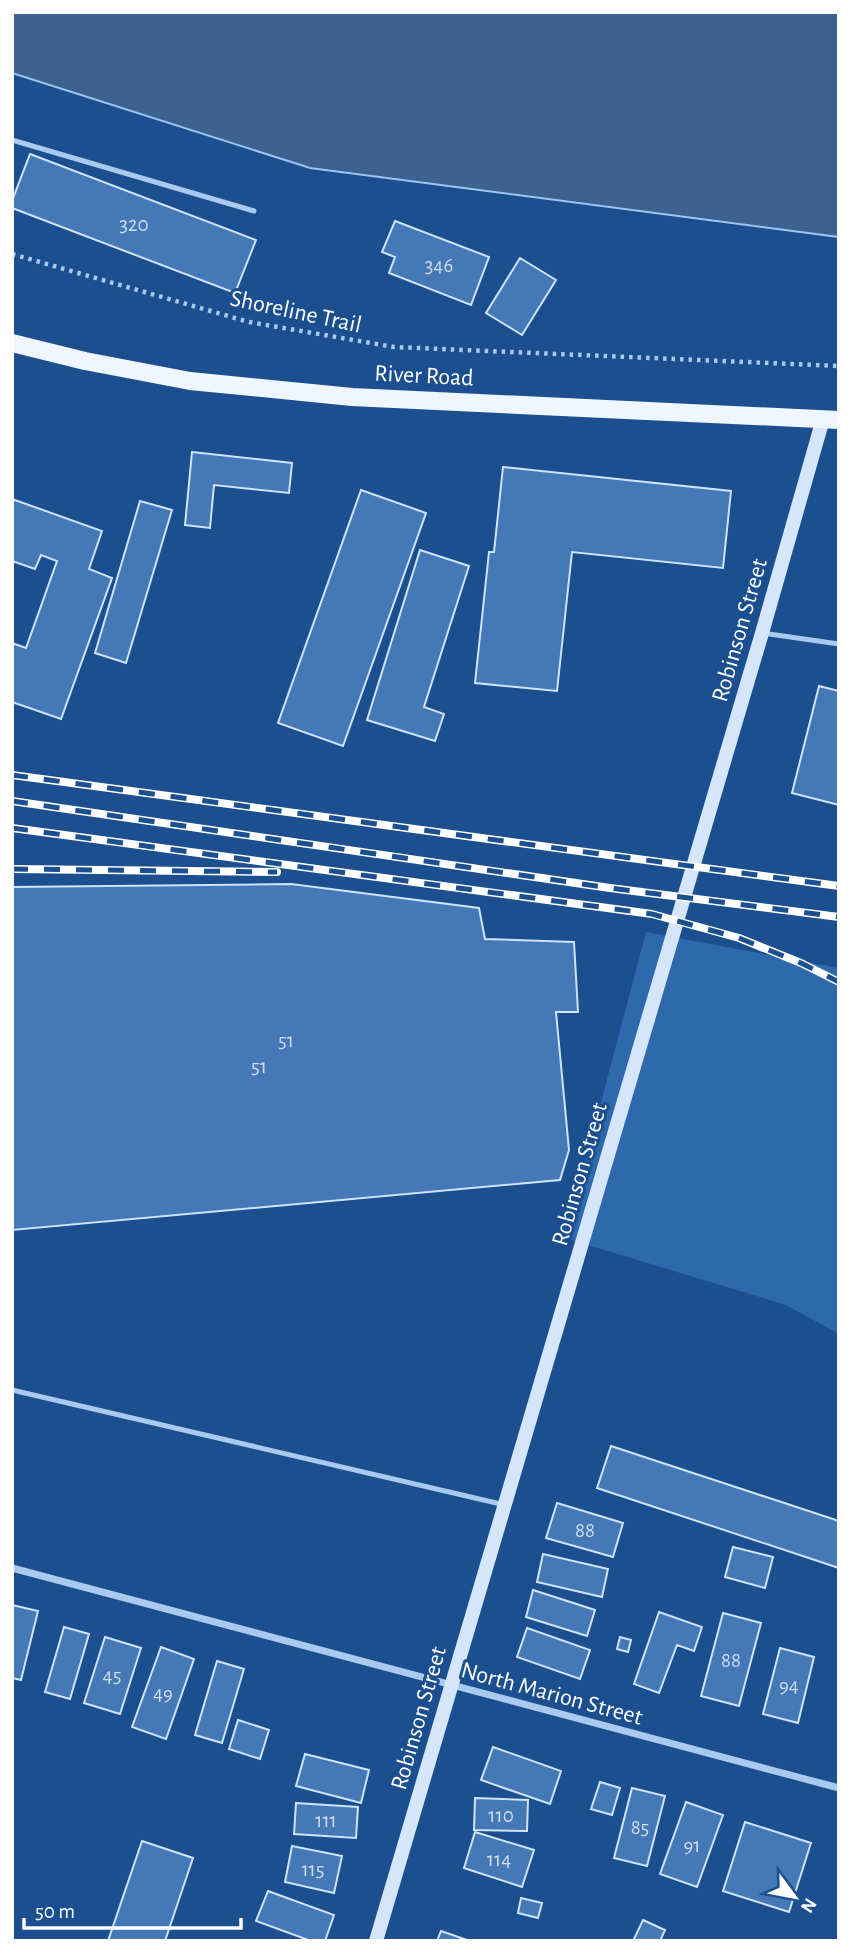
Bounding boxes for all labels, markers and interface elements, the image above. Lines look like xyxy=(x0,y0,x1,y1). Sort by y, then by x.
house number: 320 xyxy=(119,214,149,235)
house number: 346 xyxy=(425,255,453,276)
street label: Shoreline Trail xyxy=(228,286,364,338)
street label: River Road xyxy=(374,361,474,391)
street label: Robinson Street xyxy=(708,555,772,705)
house number: 51 xyxy=(278,1030,294,1051)
house number: 51 xyxy=(251,1056,267,1077)
street label: Robinson Street xyxy=(548,1099,612,1249)
house number: 88 xyxy=(575,1520,595,1541)
street label: Robinson Street xyxy=(387,1643,451,1793)
house number: 88 xyxy=(721,1650,741,1671)
street label: North Marion Street xyxy=(458,1658,645,1730)
house number: 45 xyxy=(103,1665,121,1686)
house number: 94 xyxy=(779,1675,799,1696)
house number: 49 xyxy=(153,1683,173,1704)
house number: 110 xyxy=(488,1805,514,1826)
house number: 111 xyxy=(315,1810,337,1831)
house number: 85 xyxy=(631,1817,649,1838)
house number: 91 xyxy=(683,1835,701,1856)
house number: 114 xyxy=(487,1849,511,1870)
house number: 115 xyxy=(301,1859,325,1880)
north arrow xyxy=(760,1862,830,1932)
scale bar xyxy=(24,1886,242,1930)
text: N xyxy=(797,1895,820,1916)
text: 50 m xyxy=(35,1901,75,1922)

